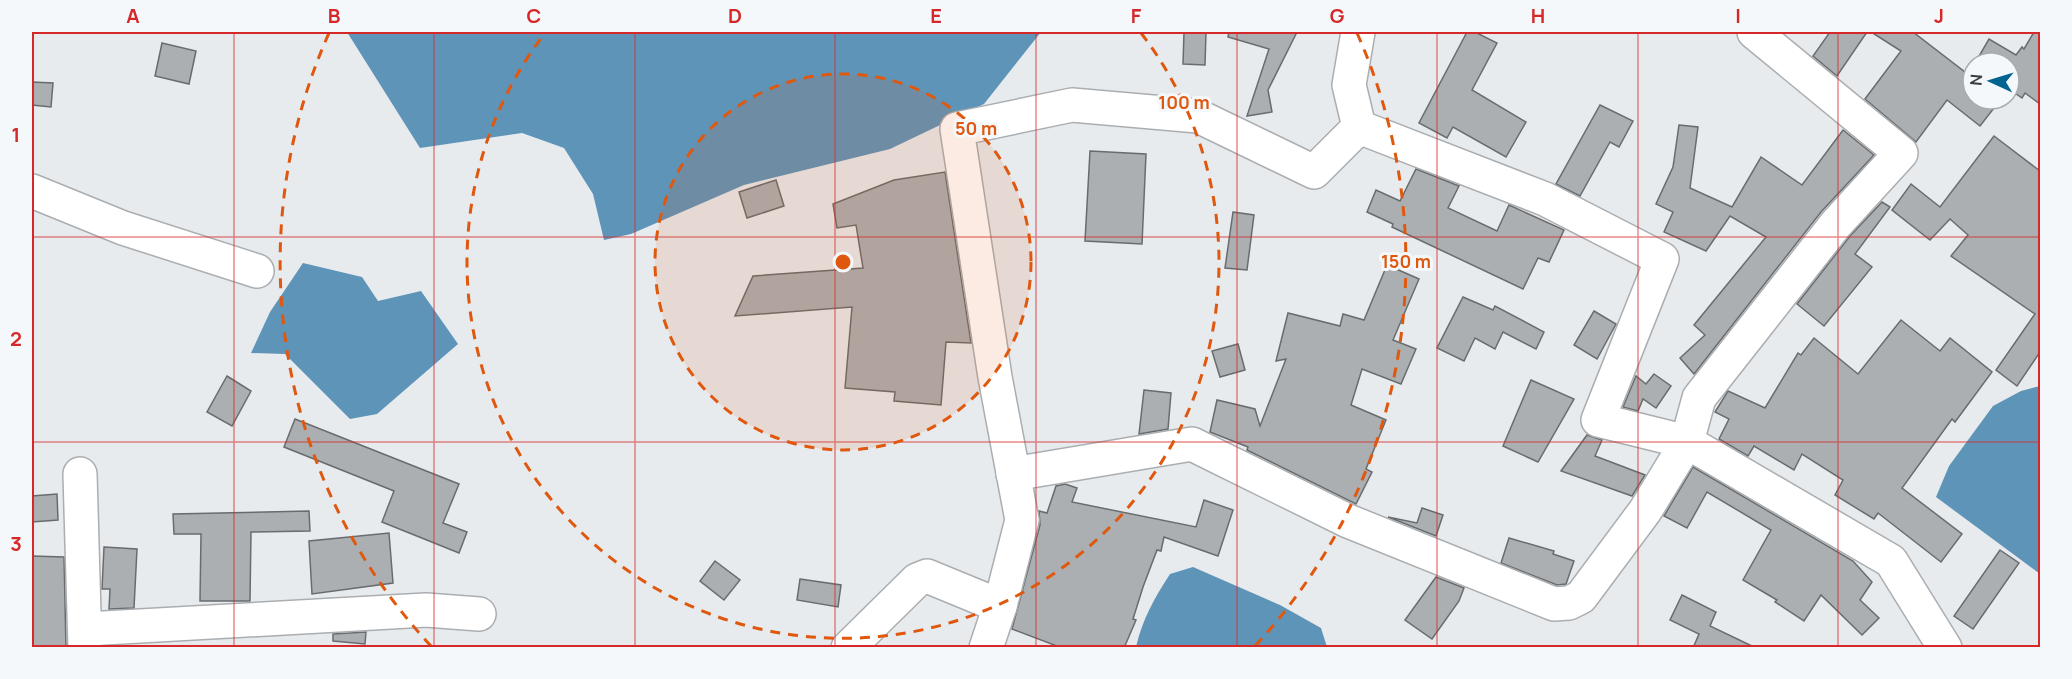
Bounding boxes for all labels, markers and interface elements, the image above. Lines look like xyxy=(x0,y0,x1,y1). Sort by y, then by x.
text: A xyxy=(126,2,140,29)
text: B xyxy=(328,2,341,29)
text: C xyxy=(527,2,541,29)
text: D xyxy=(728,2,742,29)
text: E xyxy=(930,2,942,29)
text: F xyxy=(1131,2,1142,29)
text: G xyxy=(1330,2,1345,29)
text: H xyxy=(1531,2,1545,29)
text: I xyxy=(1735,2,1741,29)
text: J xyxy=(1934,2,1944,29)
north arrow xyxy=(1961,51,2021,111)
text: N xyxy=(1965,73,1987,86)
text: 100 m xyxy=(1158,90,1210,114)
text: 50 m xyxy=(955,116,997,140)
text: 1 xyxy=(12,121,20,148)
text: 150 m xyxy=(1381,249,1431,273)
centre of rings xyxy=(833,252,853,272)
text: 2 xyxy=(10,325,22,352)
text: 3 xyxy=(10,530,22,557)

